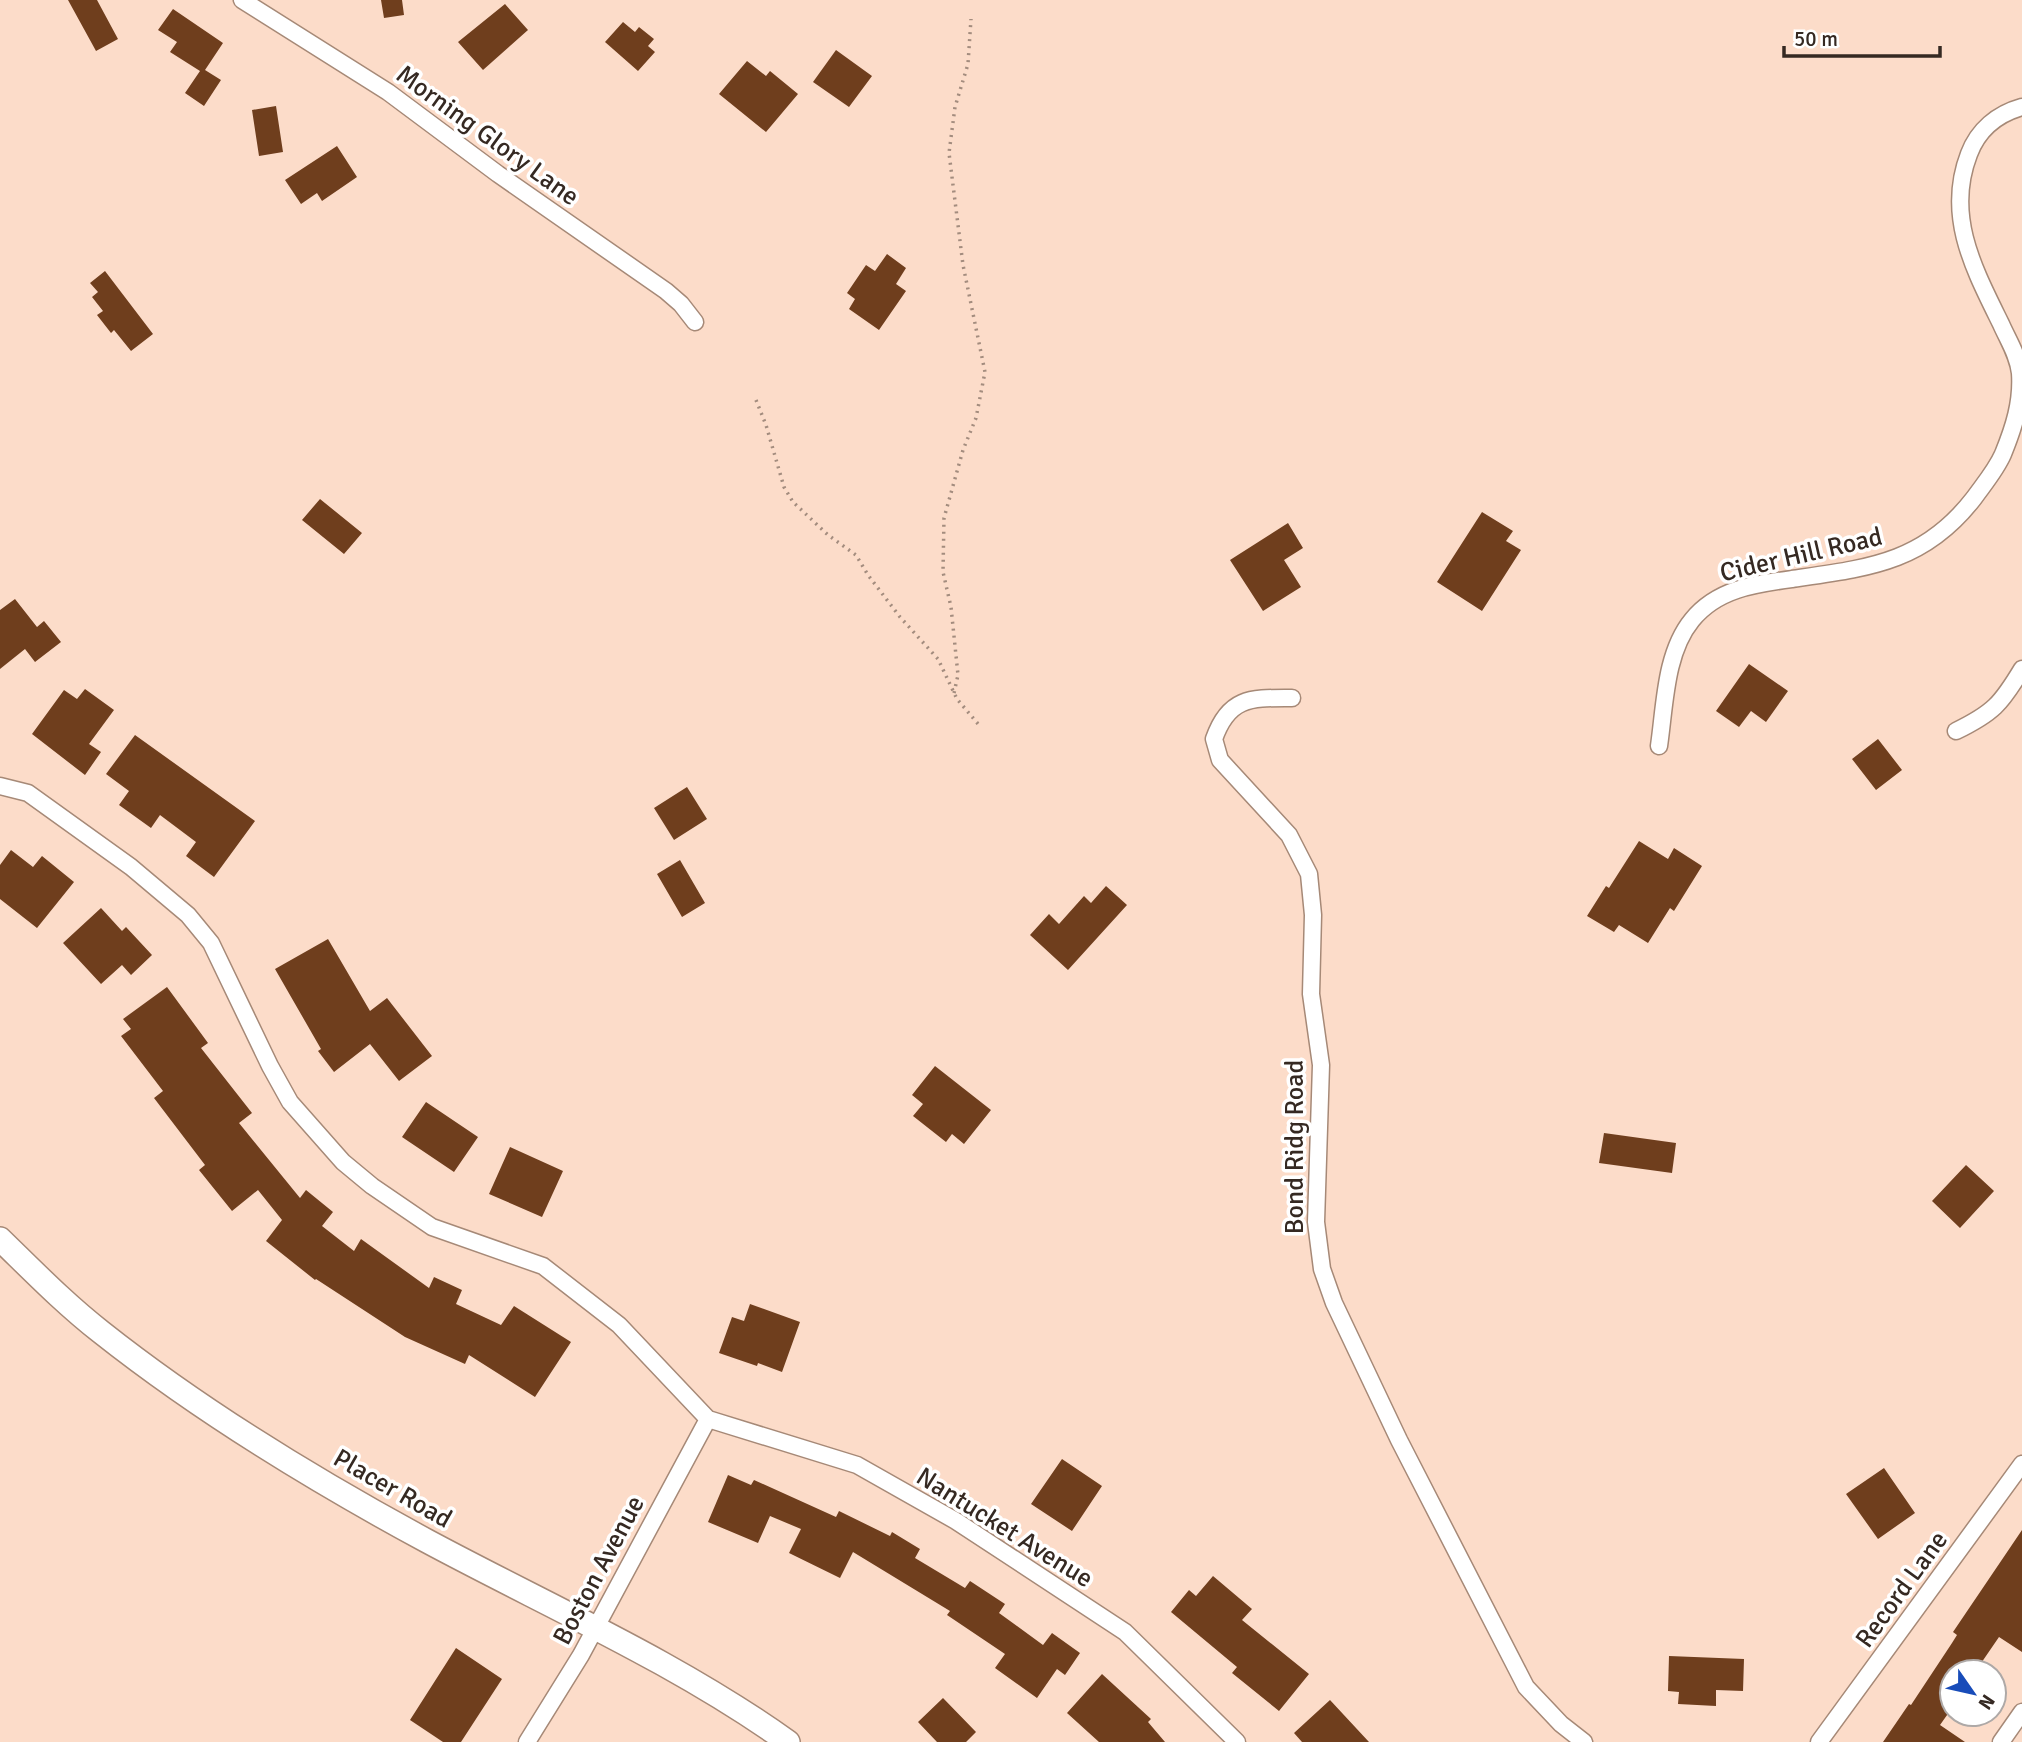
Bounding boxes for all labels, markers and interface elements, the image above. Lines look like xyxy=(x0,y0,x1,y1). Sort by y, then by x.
scale bar xyxy=(1784,14,1940,58)
text: 50 m xyxy=(1794,26,1838,52)
street label: Morning Glory Lane xyxy=(390,59,585,213)
street label: Cider Hill Road xyxy=(1717,521,1886,589)
street label: Bond Ridg Road xyxy=(1279,1060,1311,1234)
street label: Placer Road xyxy=(328,1442,457,1536)
street label: Nantucket Avenue xyxy=(910,1461,1099,1595)
street label: Boston Avenue xyxy=(546,1490,652,1650)
street label: Record Lane xyxy=(1849,1525,1955,1654)
north arrow xyxy=(1938,1658,2008,1728)
text: N xyxy=(1973,1690,2000,1714)

